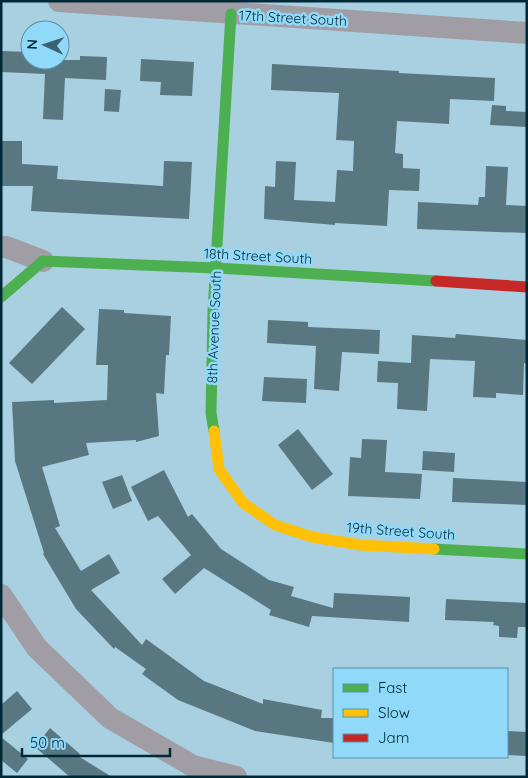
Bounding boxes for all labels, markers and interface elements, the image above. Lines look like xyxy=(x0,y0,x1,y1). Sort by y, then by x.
street label: 17th Street South xyxy=(239,6,347,30)
north arrow xyxy=(20,20,70,70)
text: N xyxy=(23,39,41,50)
street label: 18th Street South xyxy=(203,244,313,268)
street label: 8th Avenue South xyxy=(203,270,225,384)
street label: 19th Street South xyxy=(346,518,456,544)
legend xyxy=(333,668,508,758)
text: Fast xyxy=(378,678,407,697)
text: Slow xyxy=(378,703,410,722)
scale bar xyxy=(22,726,170,758)
text: Jam xyxy=(378,728,409,747)
text: 50 m xyxy=(30,733,65,752)

